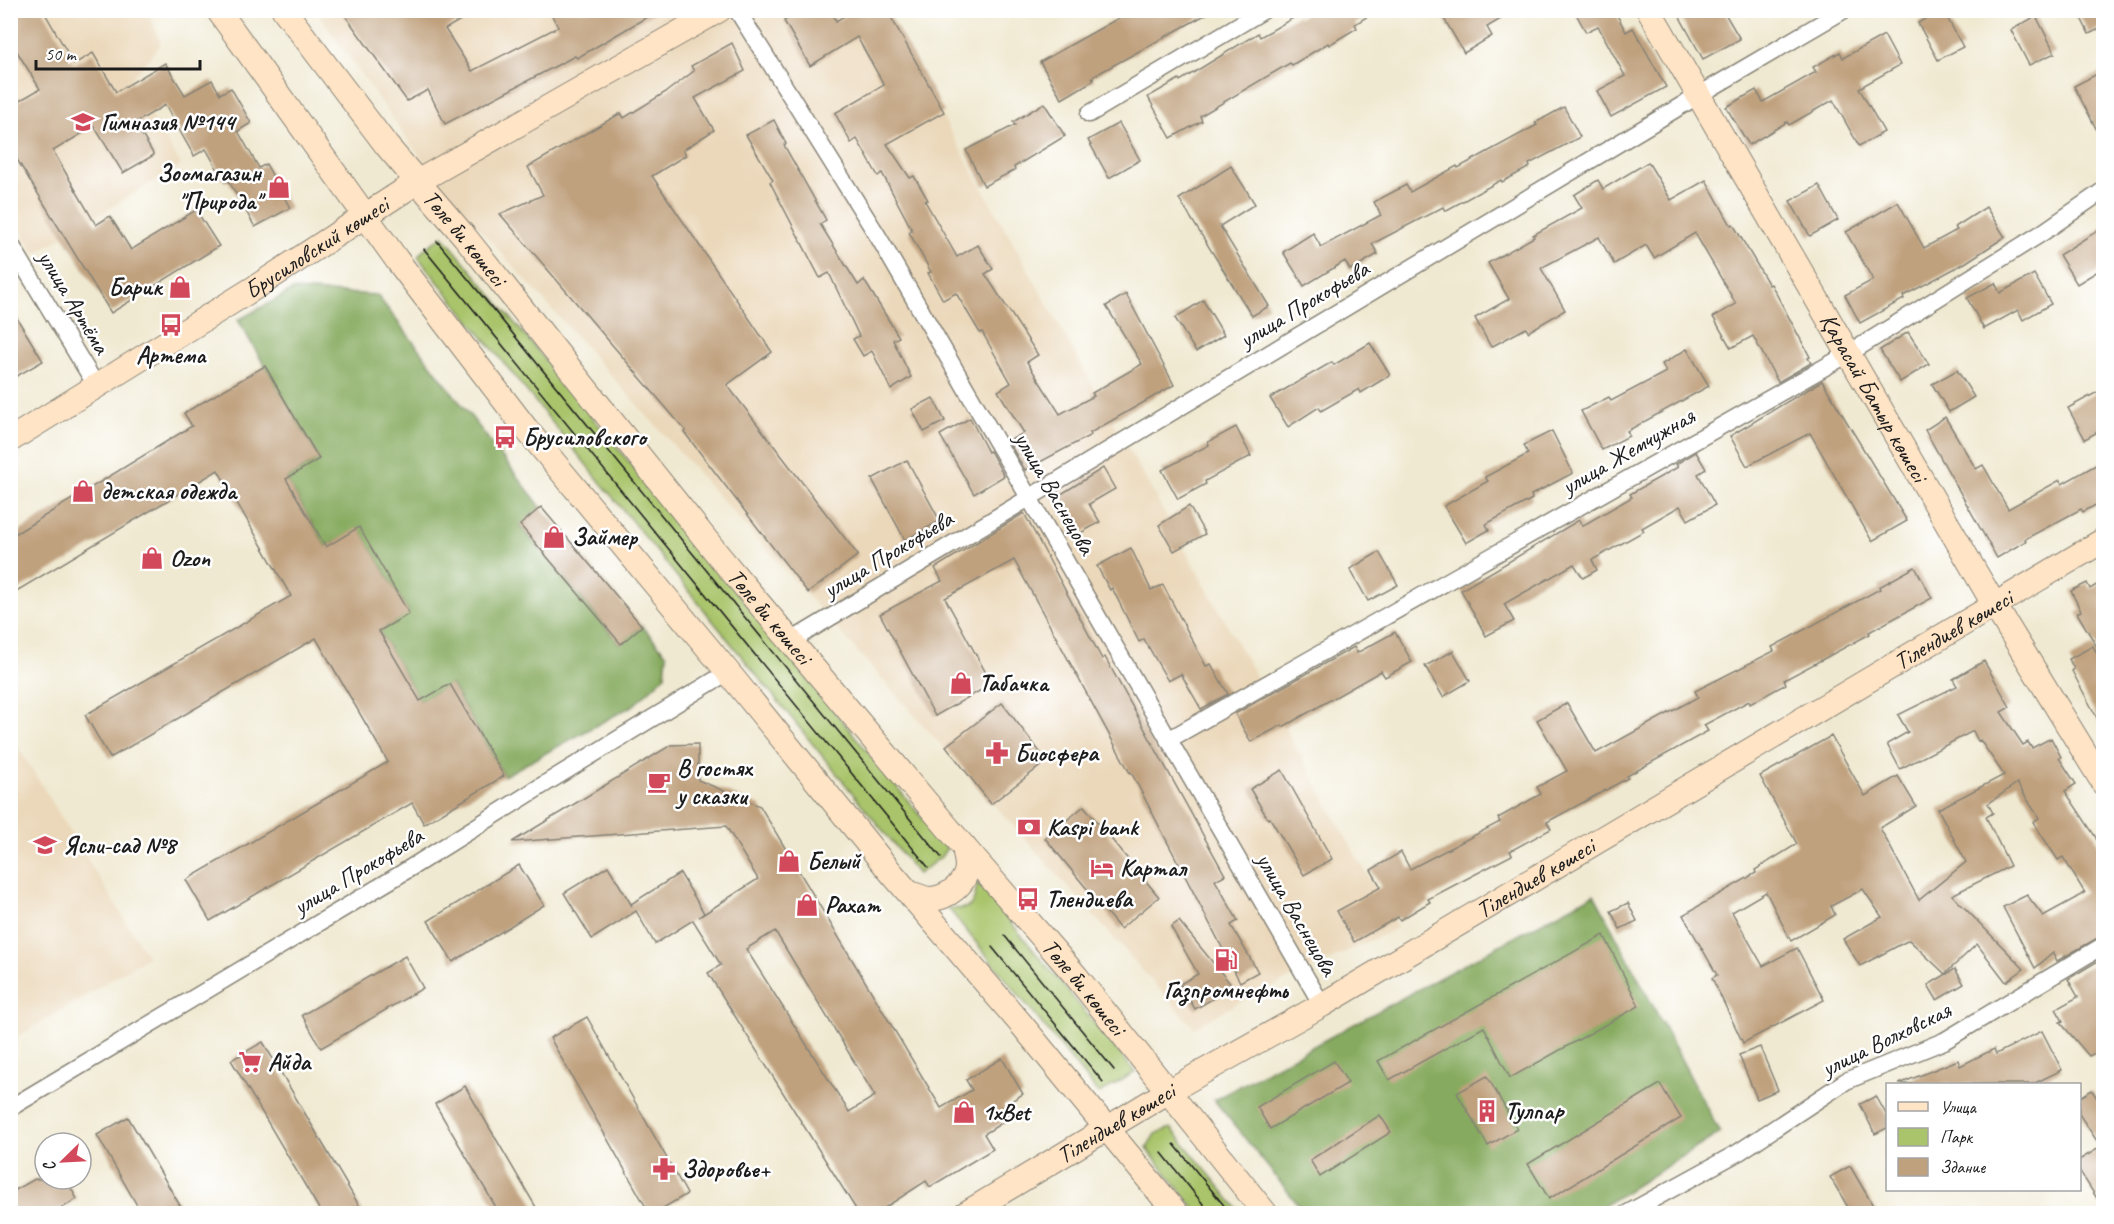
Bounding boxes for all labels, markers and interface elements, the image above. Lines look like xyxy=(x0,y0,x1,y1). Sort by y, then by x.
scale bar xyxy=(36,33,200,71)
text: 50 m xyxy=(45,43,78,65)
place label: Гимназия №144 xyxy=(101,107,238,137)
school or university icon: Гимназия №144 xyxy=(70,109,96,135)
place label: Зоомагазин "Природа" xyxy=(157,158,266,216)
shop icon: Зоомагазин "Природа" xyxy=(266,174,292,200)
street label: Төле би көшесі xyxy=(416,184,515,294)
street label: Брусиловский көшесі xyxy=(239,188,396,305)
street label: улица Артёма xyxy=(30,243,118,361)
street label: улица Прокофьева xyxy=(1232,253,1376,355)
place label: Барик xyxy=(108,272,164,302)
shop icon: Барик xyxy=(167,274,193,300)
street label: Қарасай Батыр көшесі xyxy=(1813,308,1936,489)
bus stop icon: Артема xyxy=(158,312,184,338)
place label: Артема xyxy=(136,340,207,370)
street label: улица Жемчужная xyxy=(1554,400,1701,502)
place label: Брусиловского xyxy=(523,422,649,452)
bus stop icon: Брусиловского xyxy=(492,424,518,450)
street label: улица Васнецова xyxy=(1007,425,1103,561)
place label: детская одежда xyxy=(101,476,239,506)
shop icon: детская одежда xyxy=(70,478,96,504)
street label: улица Прокофьева xyxy=(816,503,960,605)
place label: Займер xyxy=(572,522,639,552)
shop icon: Займер xyxy=(541,524,567,550)
place label: Ozon xyxy=(170,543,211,573)
shop icon: Ozon xyxy=(139,545,165,571)
street label: Төле би көшесі xyxy=(721,562,820,672)
street label: Тілендиев көшесі xyxy=(1888,582,2020,677)
place label: Табачка xyxy=(979,668,1051,698)
shop icon: Табачка xyxy=(948,670,974,696)
place label: Биосфера xyxy=(1015,738,1100,768)
pharmacy icon: Биосфера xyxy=(984,740,1010,766)
place label: В гостях у сказки xyxy=(675,753,753,811)
cafe icon: В гостях у сказки xyxy=(646,769,672,795)
place label: Kaspi bank xyxy=(1047,812,1140,842)
bank icon: Kaspi bank xyxy=(1016,814,1042,840)
street label: улица Прокофьева xyxy=(286,820,430,922)
place label: Ясли-сад №8 xyxy=(63,830,179,860)
street label: Тілендиев көшесі xyxy=(1471,830,1602,925)
school or university icon: Ясли-сад №8 xyxy=(32,832,58,858)
place label: Белый xyxy=(807,846,862,876)
street label: улица Васнецова xyxy=(1249,846,1345,982)
shop icon: Белый xyxy=(776,848,802,874)
place label: Картал xyxy=(1120,853,1188,883)
hotel icon: Картал xyxy=(1089,855,1115,881)
place label: Тлендиева xyxy=(1046,884,1134,914)
bus stop icon: Тлендиева xyxy=(1015,886,1041,912)
place label: Рахат xyxy=(825,890,882,920)
shop icon: Рахат xyxy=(794,892,820,918)
street label: Төле би көшесі xyxy=(1035,933,1134,1043)
fuel station icon: Газпромнефть xyxy=(1213,947,1239,973)
place label: Газпромнефть xyxy=(1164,975,1289,1006)
street label: улица Волховская xyxy=(1815,994,1957,1084)
place label: Айда xyxy=(268,1047,312,1077)
supermarket icon: Айда xyxy=(237,1049,263,1075)
street label: Тілендиев көшесі xyxy=(1051,1075,1182,1170)
legend xyxy=(1886,1083,2081,1191)
place label: Тулпар xyxy=(1505,1096,1565,1126)
text: Улица xyxy=(1940,1096,1977,1118)
place label: 1xBet xyxy=(982,1097,1033,1127)
building icon: Тулпар xyxy=(1474,1098,1500,1124)
shop icon: 1xBet xyxy=(951,1099,977,1125)
text: Парк xyxy=(1940,1126,1974,1148)
north arrow xyxy=(33,1131,93,1191)
place label: Здоровье+ xyxy=(682,1154,771,1184)
pharmacy icon: Здоровье+ xyxy=(651,1156,677,1182)
text: Здание xyxy=(1940,1156,1986,1178)
text: С xyxy=(39,1157,61,1174)

